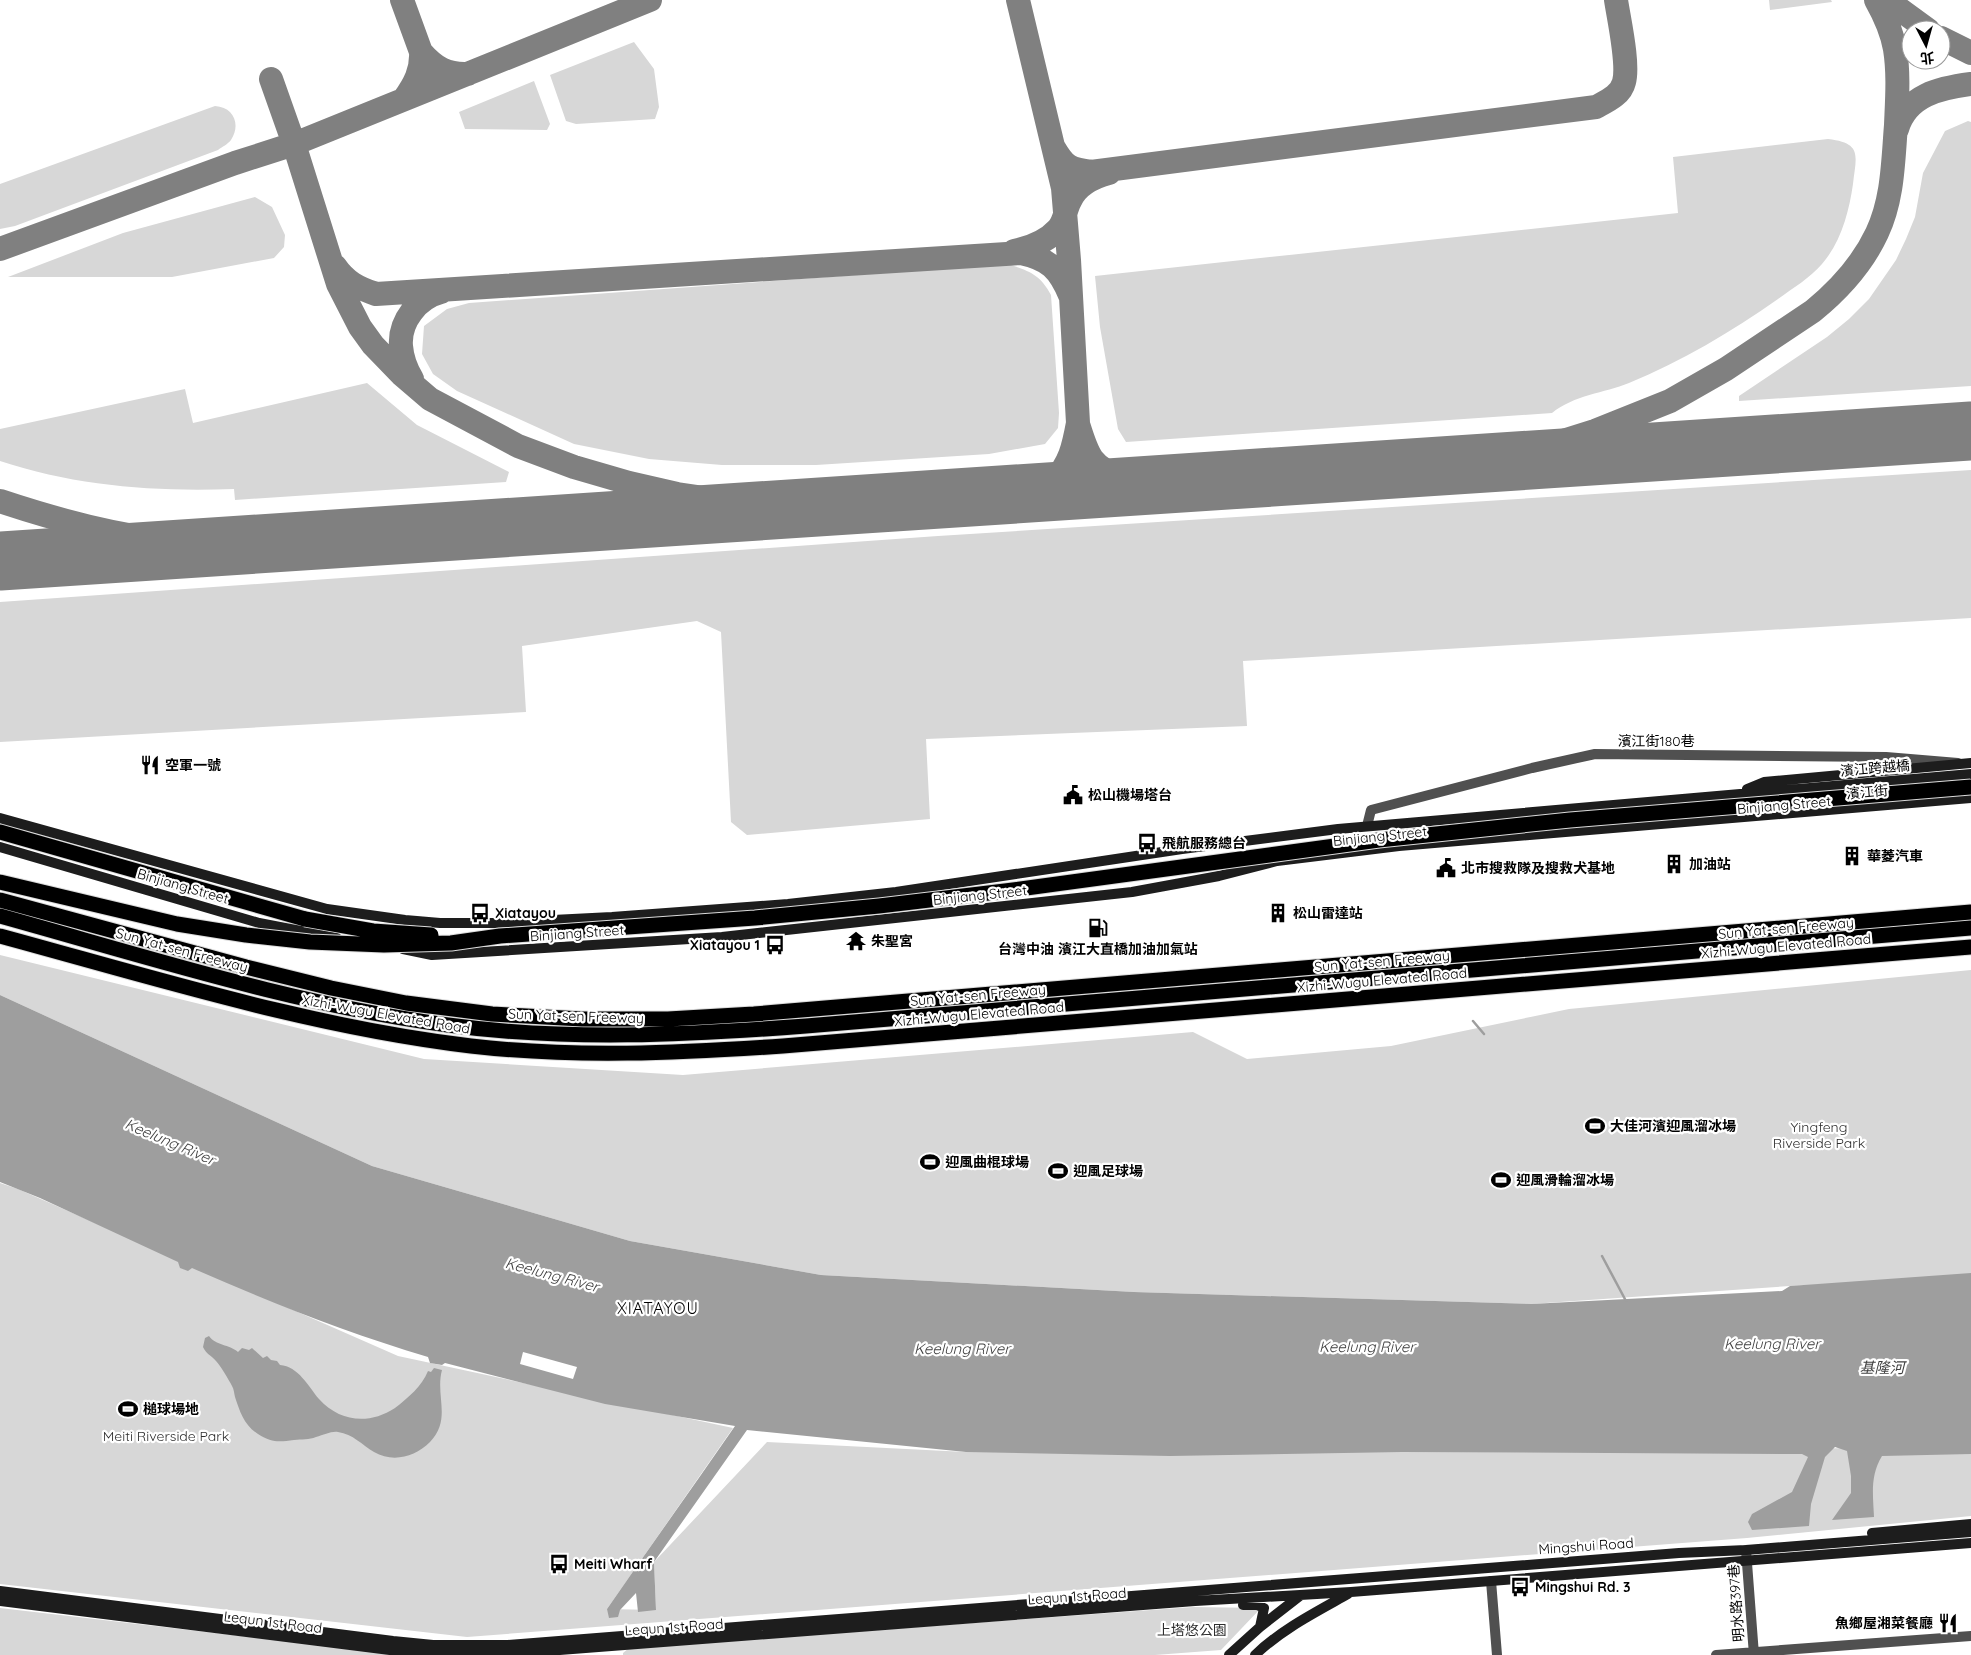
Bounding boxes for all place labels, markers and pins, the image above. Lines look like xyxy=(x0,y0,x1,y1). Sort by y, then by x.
restaurant icon: 空軍一號 xyxy=(139,754,161,776)
place label: 空軍一號 xyxy=(165,756,221,774)
public building icon: 松山機場塔台 xyxy=(1062,784,1084,806)
place label: 松山機場塔台 xyxy=(1088,786,1172,804)
bus stop icon: 飛航服務總台 xyxy=(1136,832,1158,854)
place label: 飛航服務總台 xyxy=(1162,834,1246,852)
building icon: 華菱汽車 xyxy=(1841,845,1863,867)
place label: 華菱汽車 xyxy=(1867,847,1923,865)
building icon: 加油站 xyxy=(1663,853,1685,875)
place label: 加油站 xyxy=(1689,855,1731,873)
public building icon: 北市搜救隊及搜救犬基地 xyxy=(1435,857,1457,879)
place label: 北市搜救隊及搜救犬基地 xyxy=(1461,859,1615,877)
bus stop icon: Xiatayou xyxy=(469,902,491,924)
building icon: 松山雷達站 xyxy=(1267,902,1289,924)
place label: Xiatayou xyxy=(495,904,556,922)
place label: 松山雷達站 xyxy=(1293,904,1363,922)
fuel station icon: 台灣中油 濱江大直橋加油加氣站 xyxy=(1087,917,1109,939)
temple icon: 朱聖宮 xyxy=(845,930,867,952)
place label: 朱聖宮 xyxy=(871,932,913,950)
bus stop icon: Xiatayou 1 xyxy=(764,934,786,956)
place label: Xiatayou 1 xyxy=(690,936,760,954)
place label: 台灣中油 濱江大直橋加油加氣站 xyxy=(998,940,1198,958)
sports icon: 大佳河濱迎風溜冰場 xyxy=(1584,1115,1606,1137)
place label: 大佳河濱迎風溜冰場 xyxy=(1610,1117,1736,1135)
sports icon: 迎風曲棍球場 xyxy=(919,1151,941,1173)
place label: 迎風曲棍球場 xyxy=(945,1153,1029,1171)
sports icon: 迎風足球場 xyxy=(1047,1160,1069,1182)
place label: 迎風足球場 xyxy=(1073,1162,1143,1180)
sports icon: 迎風滑輪溜冰場 xyxy=(1490,1169,1512,1191)
place label: 迎風滑輪溜冰場 xyxy=(1516,1171,1614,1189)
sports icon: 槌球場地 xyxy=(117,1398,139,1420)
place label: 槌球場地 xyxy=(143,1400,199,1418)
bus stop icon: Meiti Wharf xyxy=(548,1553,570,1575)
place label: Meiti Wharf xyxy=(574,1555,653,1573)
bus stop icon: Mingshui Rd. 3 xyxy=(1509,1576,1531,1598)
place label: Mingshui Rd. 3 xyxy=(1535,1578,1631,1596)
restaurant icon: 魚鄉屋湘菜餐廳 xyxy=(1937,1612,1959,1634)
place label: 魚鄉屋湘菜餐廳 xyxy=(1835,1614,1933,1632)

